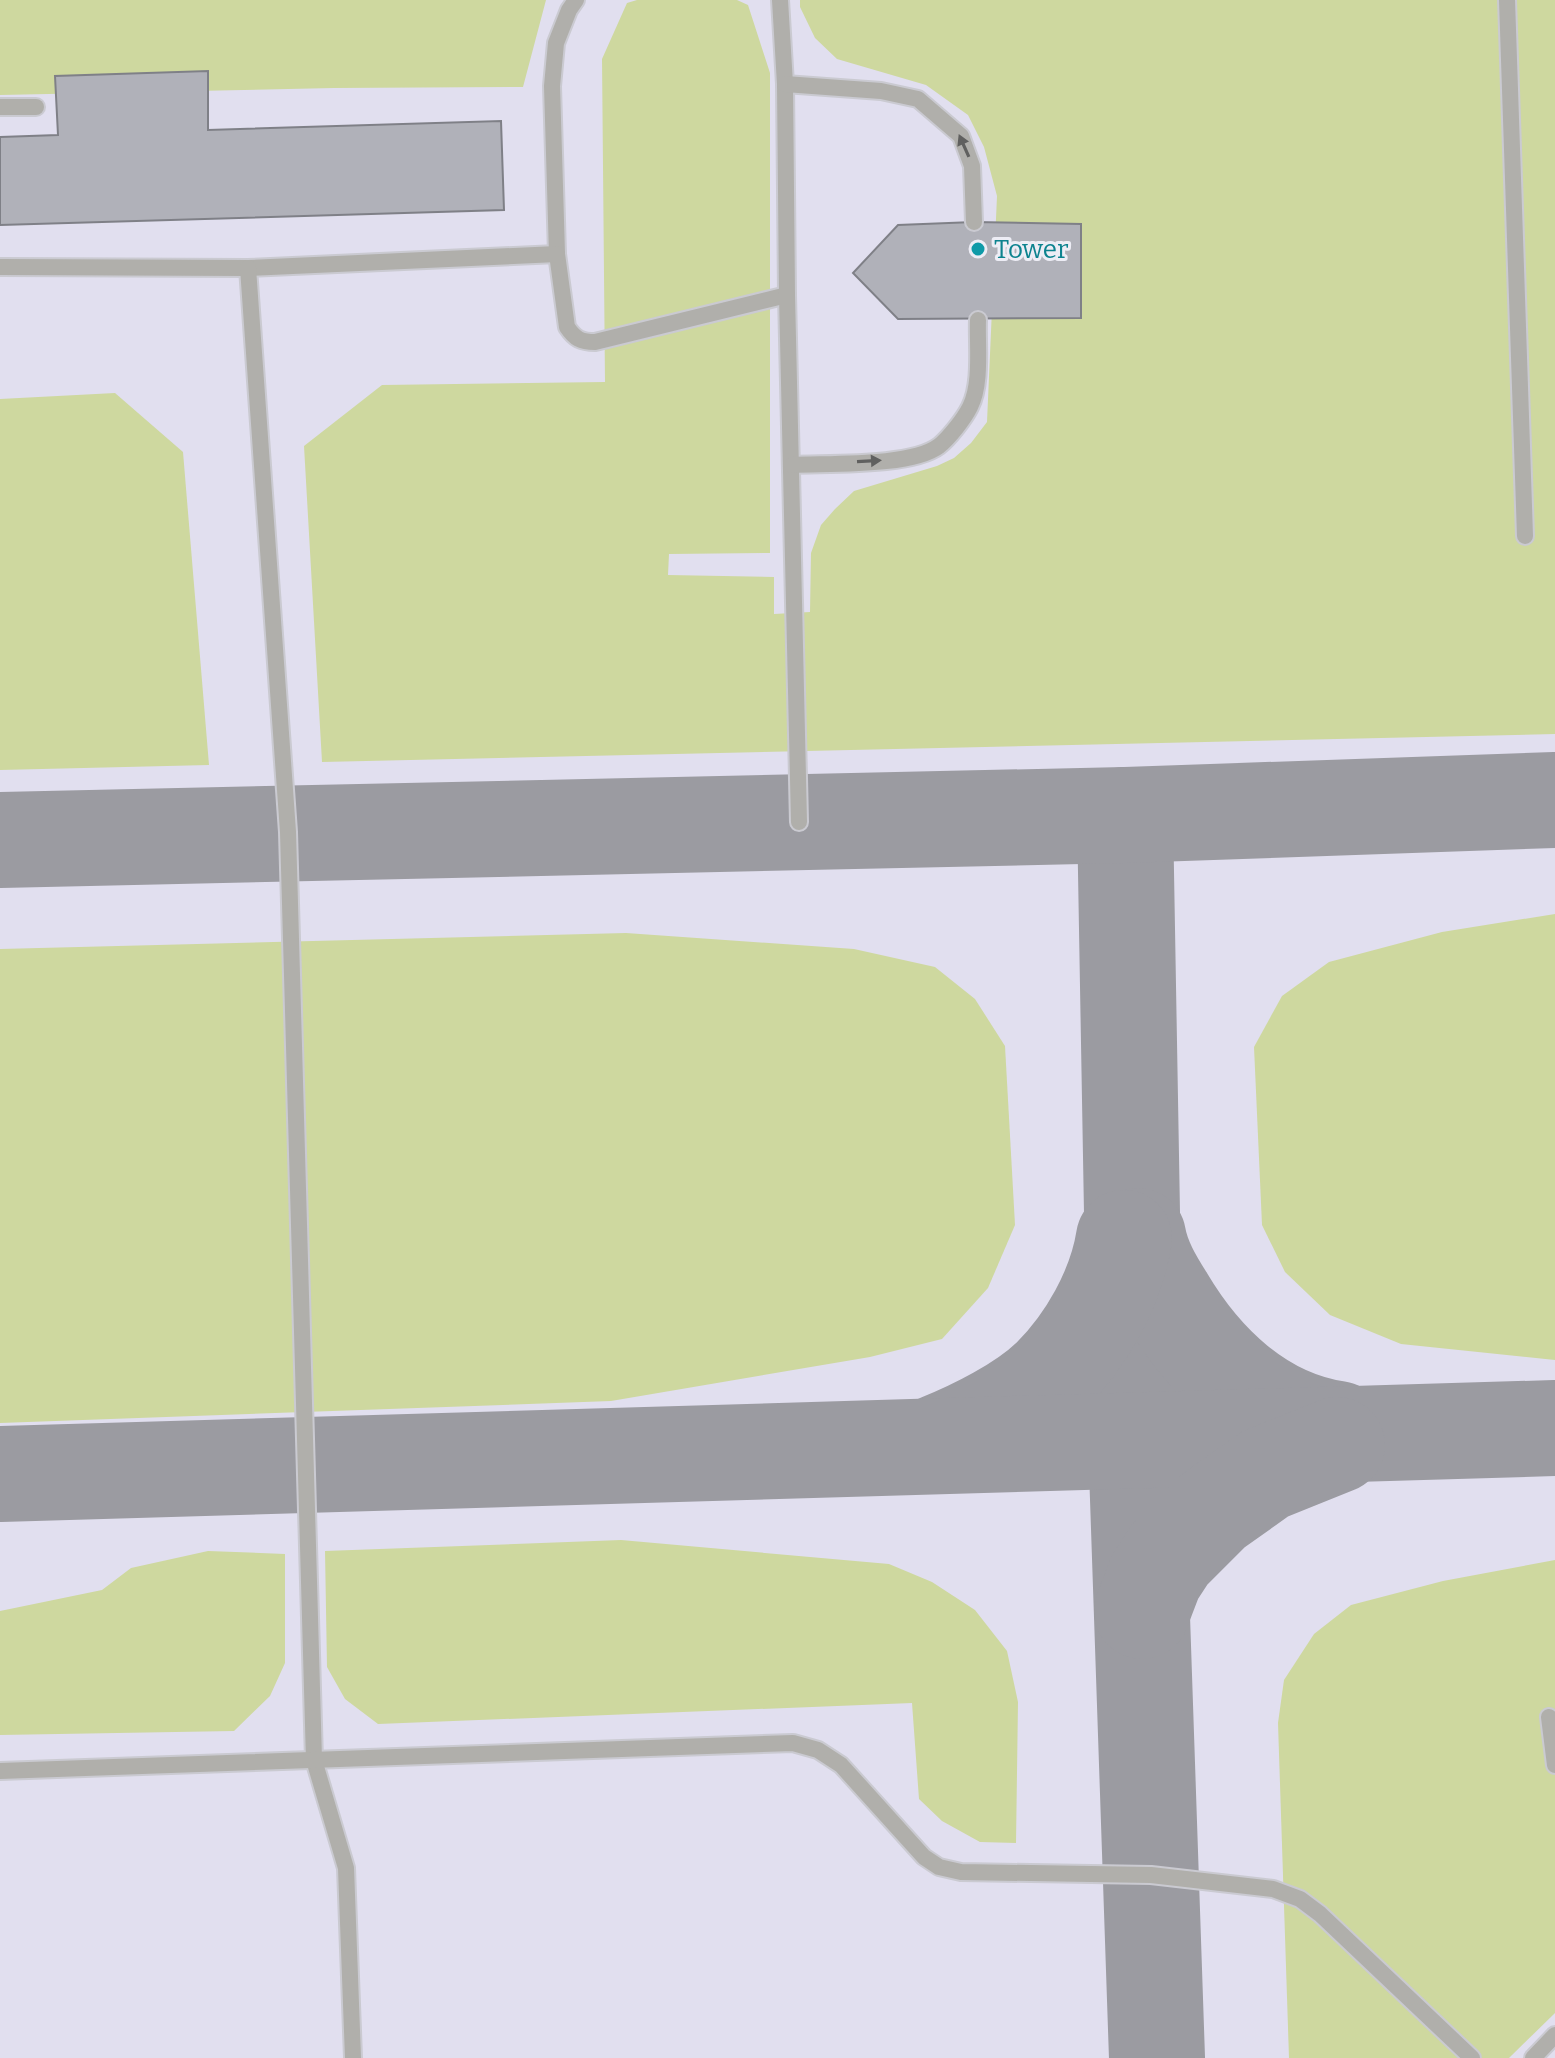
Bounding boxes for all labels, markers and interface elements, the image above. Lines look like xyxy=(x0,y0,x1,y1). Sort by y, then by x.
one-way arrow xyxy=(957,134,971,158)
place label: Tower xyxy=(994,234,1069,265)
marker: Tower xyxy=(969,240,987,258)
one-way arrow xyxy=(857,454,882,467)

